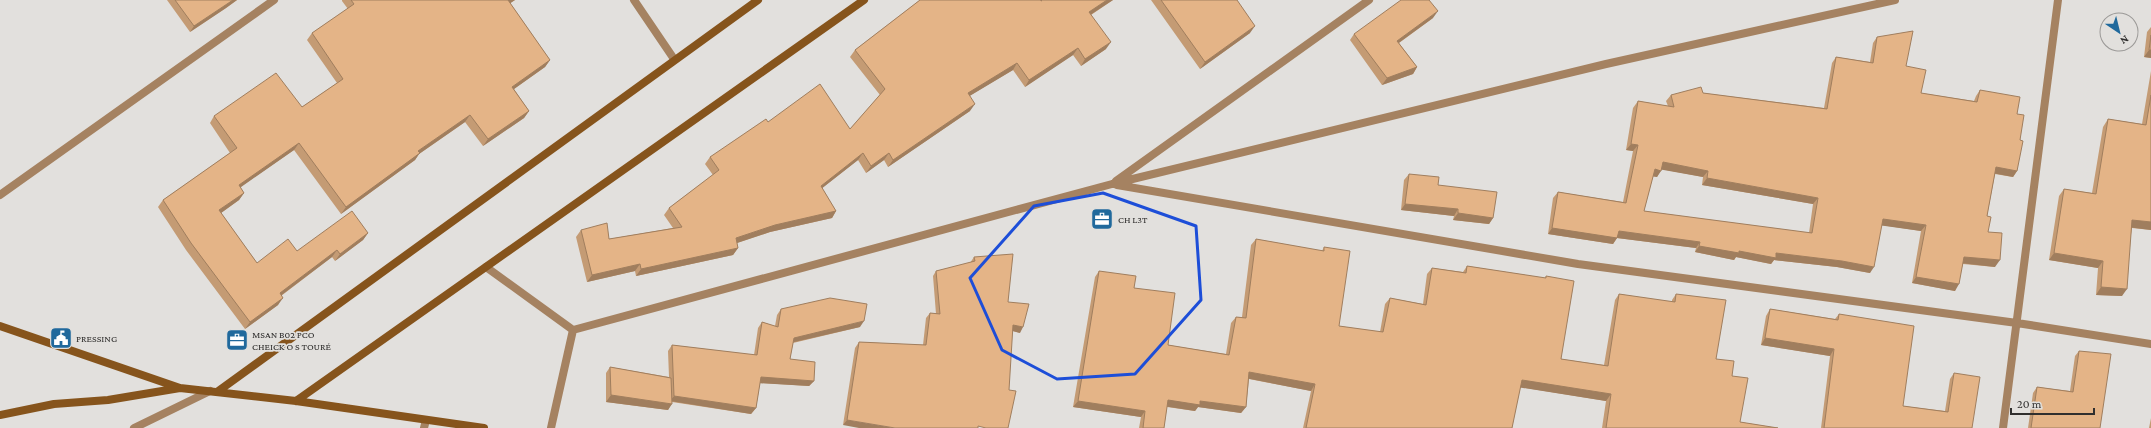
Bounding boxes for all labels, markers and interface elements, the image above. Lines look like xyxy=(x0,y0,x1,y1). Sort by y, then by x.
north arrow xyxy=(2099,12,2139,52)
text: N xyxy=(2118,33,2131,48)
office icon: CH L3T xyxy=(1089,206,1115,232)
place label: CH L3T xyxy=(1118,214,1148,225)
public building icon: PRESSING xyxy=(48,325,74,351)
office icon: MSAN B02 PCO CHEICK O S TOURÉ xyxy=(224,327,250,353)
place label: MSAN B02 PCO CHEICK O S TOURÉ xyxy=(252,329,332,352)
place label: PRESSING xyxy=(76,333,117,344)
scale bar xyxy=(2011,390,2094,416)
text: 20 m xyxy=(2017,397,2042,411)

